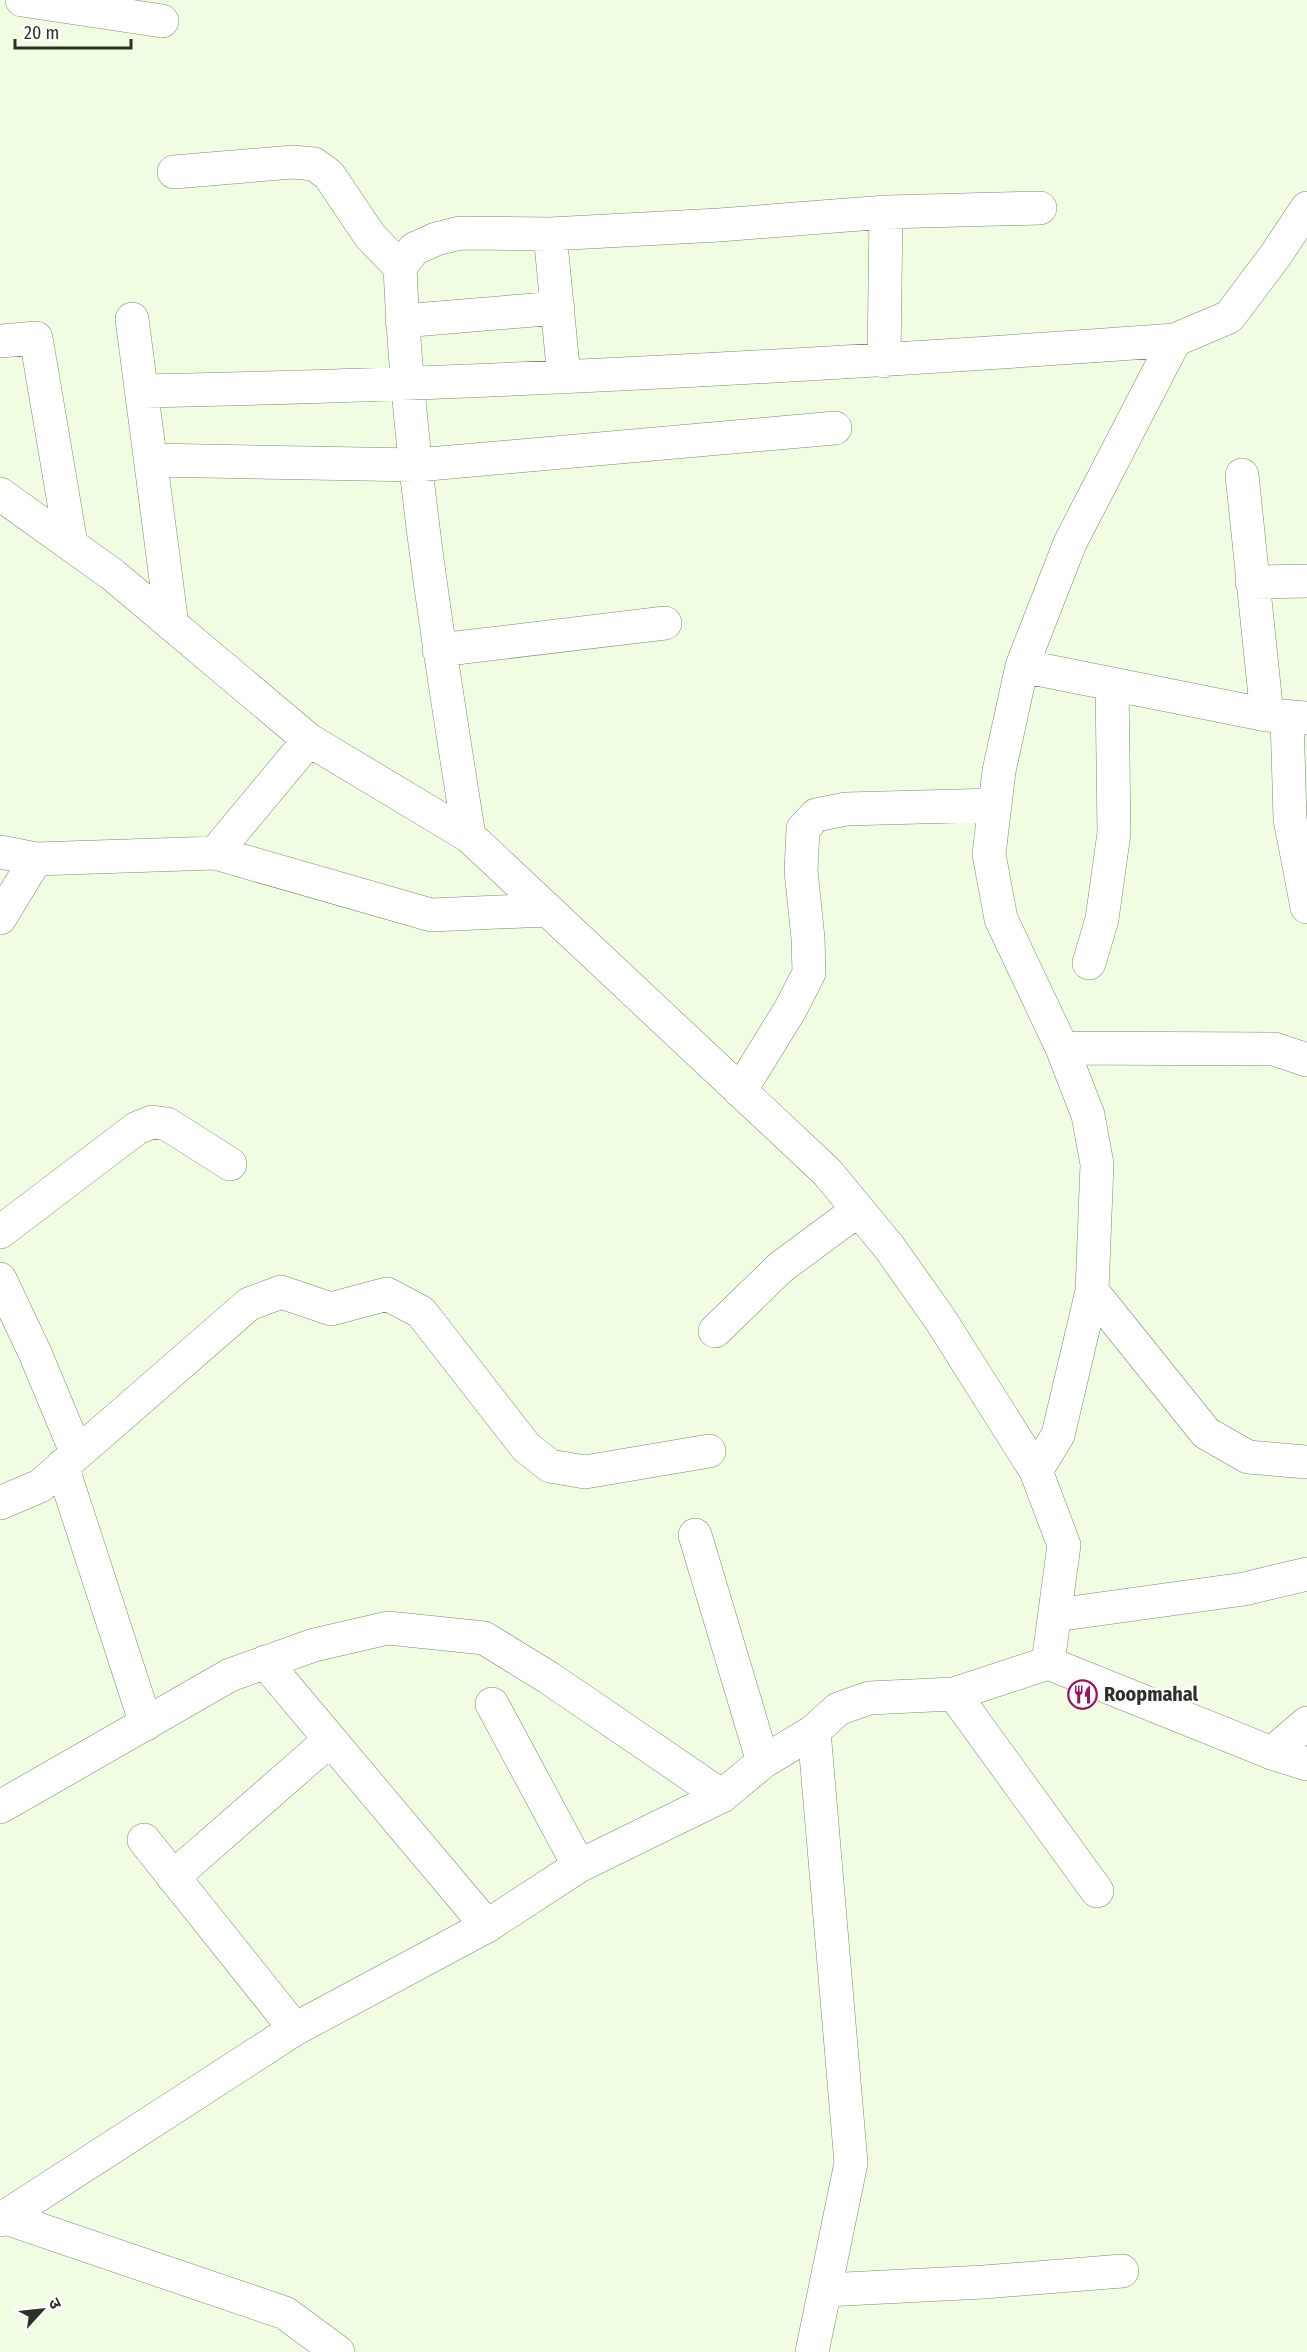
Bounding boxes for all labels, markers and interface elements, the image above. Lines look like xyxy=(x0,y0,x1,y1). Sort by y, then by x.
scale bar xyxy=(15,12,130,50)
text: 20 m xyxy=(24,22,59,44)
restaurant icon: Roopmahal xyxy=(1067,1678,1099,1710)
place label: Roopmahal xyxy=(1104,1682,1199,1706)
north arrow xyxy=(12,2280,72,2340)
text: उ xyxy=(44,2295,66,2312)

